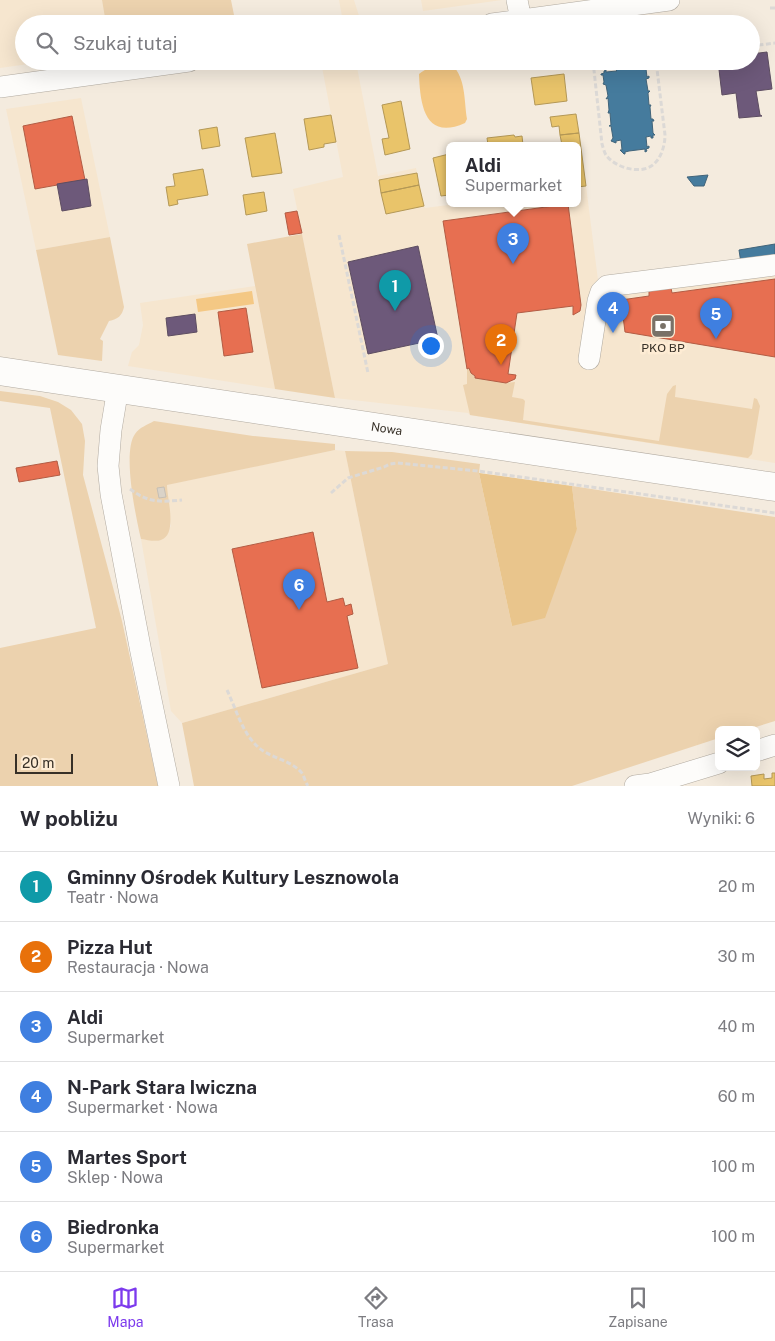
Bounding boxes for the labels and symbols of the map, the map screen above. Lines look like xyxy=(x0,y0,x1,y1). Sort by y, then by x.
pin: 3 xyxy=(497,223,529,264)
pin: 1 xyxy=(379,270,411,311)
pin: 4 xyxy=(597,292,629,333)
pin: 5 xyxy=(700,298,732,339)
bank icon: PKO BP xyxy=(650,313,676,339)
pin: 2 xyxy=(485,324,517,365)
your location xyxy=(418,333,444,359)
place label: PKO BP xyxy=(641,341,685,355)
street label: Nowa xyxy=(370,420,403,438)
pin: 6 xyxy=(283,569,315,610)
scale bar xyxy=(15,751,72,774)

